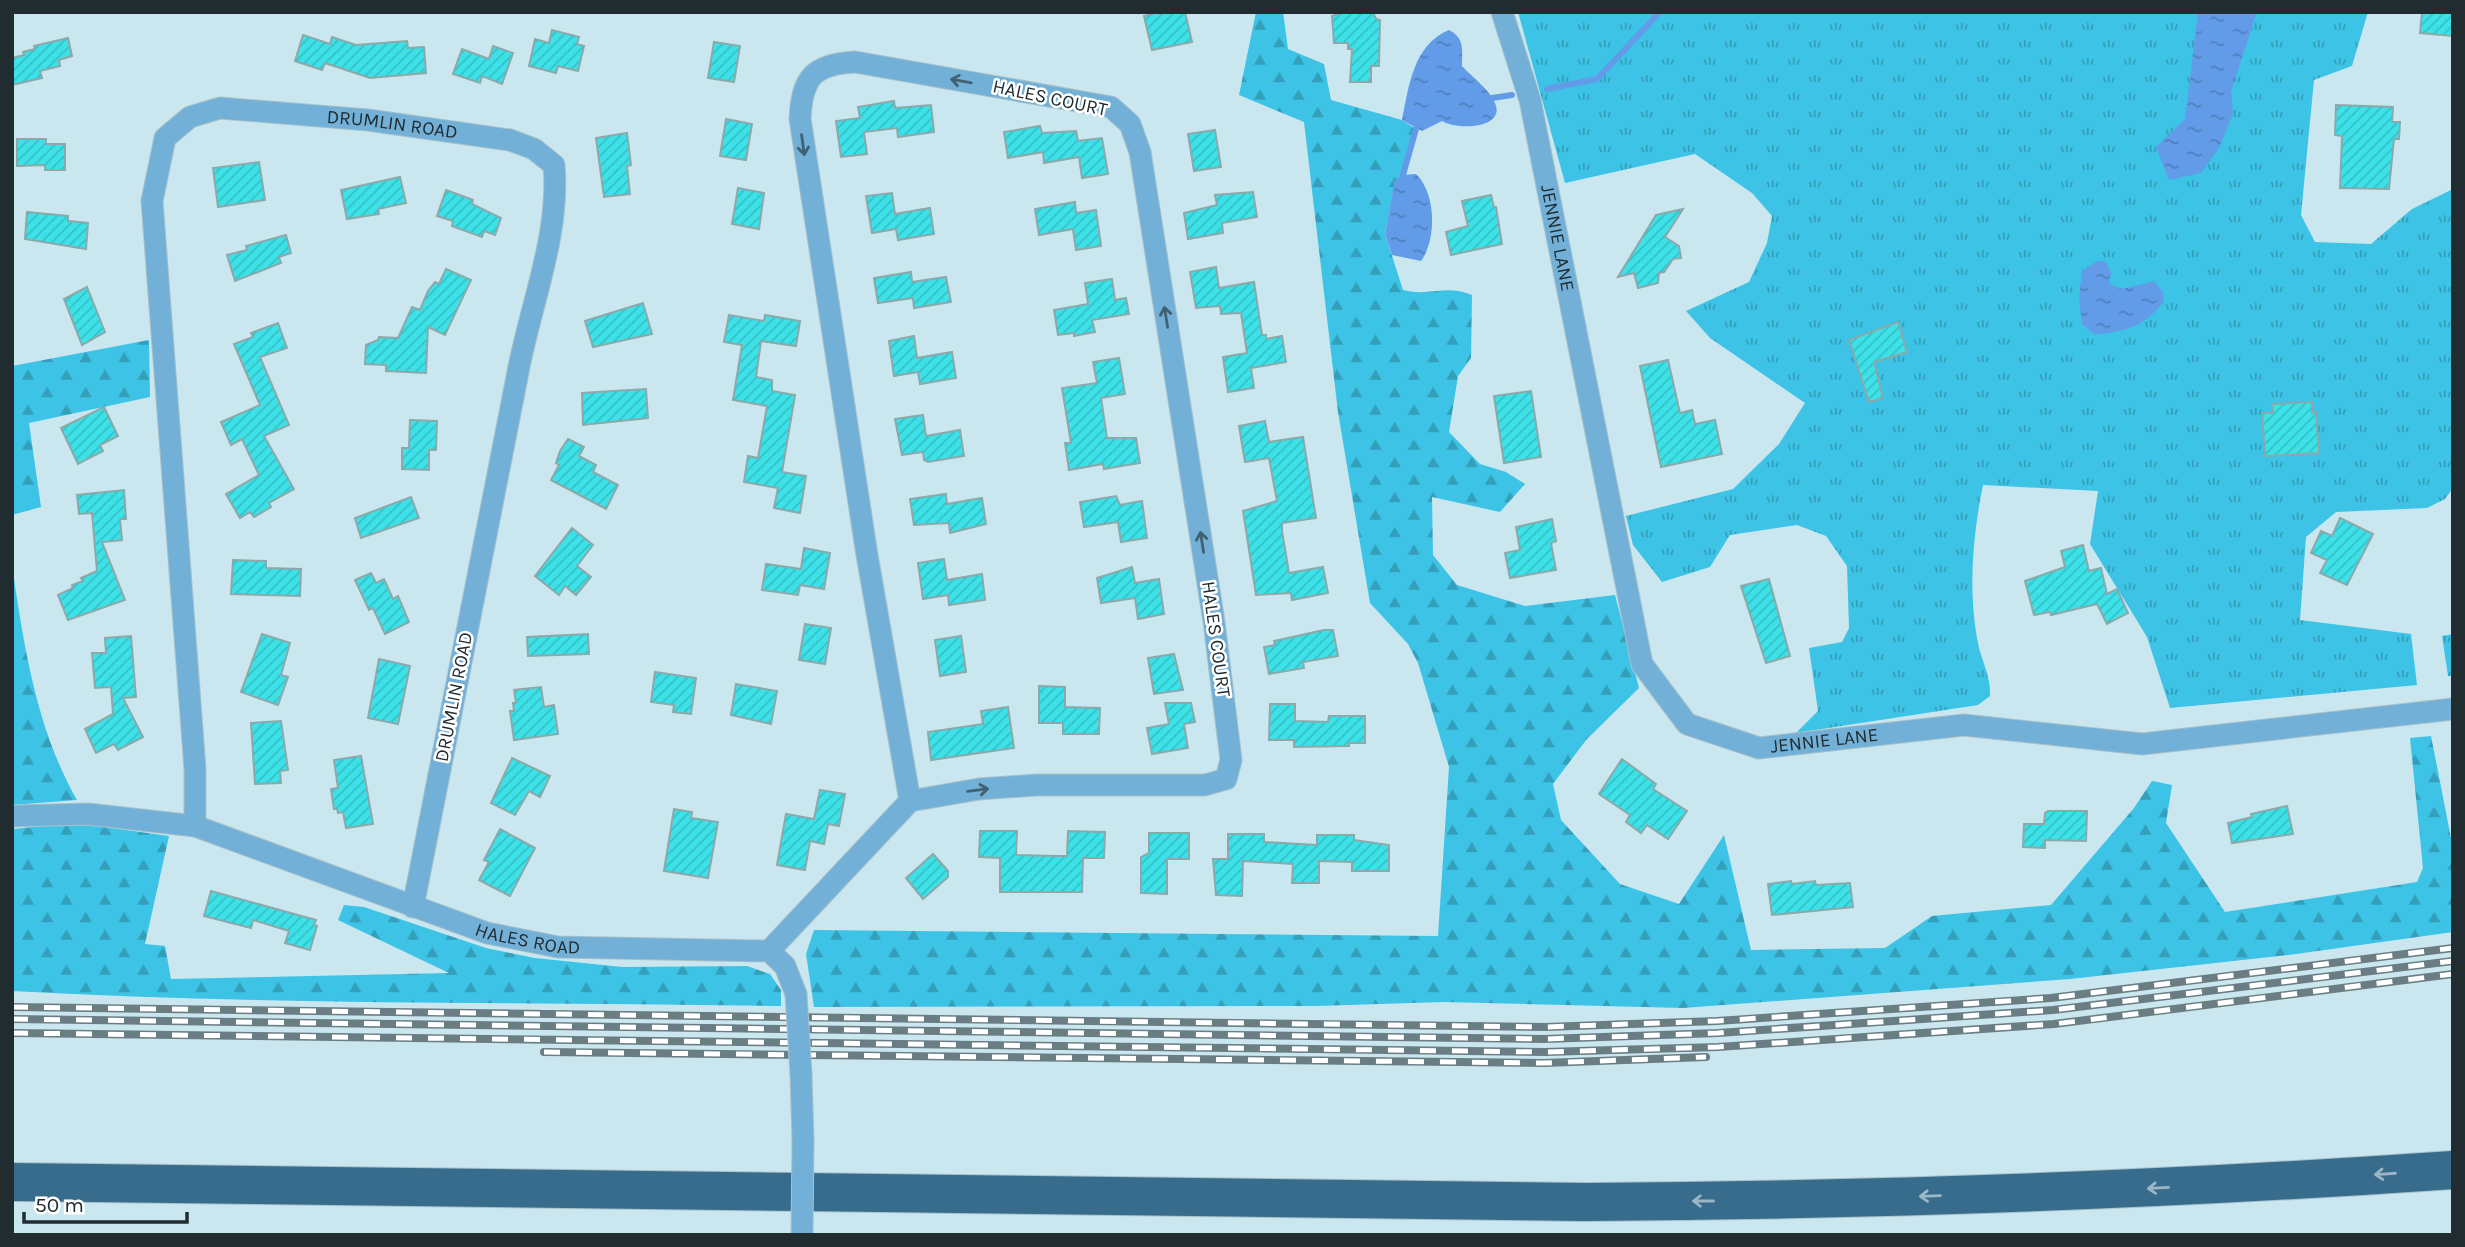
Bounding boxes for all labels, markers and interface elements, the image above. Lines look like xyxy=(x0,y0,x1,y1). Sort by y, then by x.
one-way arrow xyxy=(950,74,973,87)
street label: HALES COURT xyxy=(991,75,1110,121)
street label: DRUMLIN ROAD xyxy=(326,106,459,144)
one-way arrow xyxy=(797,133,810,155)
street label: JENNIE LANE xyxy=(1536,183,1579,293)
one-way arrow xyxy=(1159,306,1172,329)
one-way arrow xyxy=(1195,531,1208,554)
street label: HALES COURT xyxy=(1197,580,1235,699)
street label: DRUMLIN ROAD xyxy=(431,630,477,764)
street label: JENNIE LANE xyxy=(1769,724,1879,758)
one-way arrow xyxy=(966,783,989,796)
street label: HALES ROAD xyxy=(472,919,580,958)
one-way arrow xyxy=(2373,1168,2396,1181)
scale bar xyxy=(24,1180,187,1224)
one-way arrow xyxy=(2147,1182,2169,1195)
one-way arrow xyxy=(1919,1190,1942,1203)
text: 50 m xyxy=(35,1193,84,1217)
one-way arrow xyxy=(1692,1194,1715,1208)

